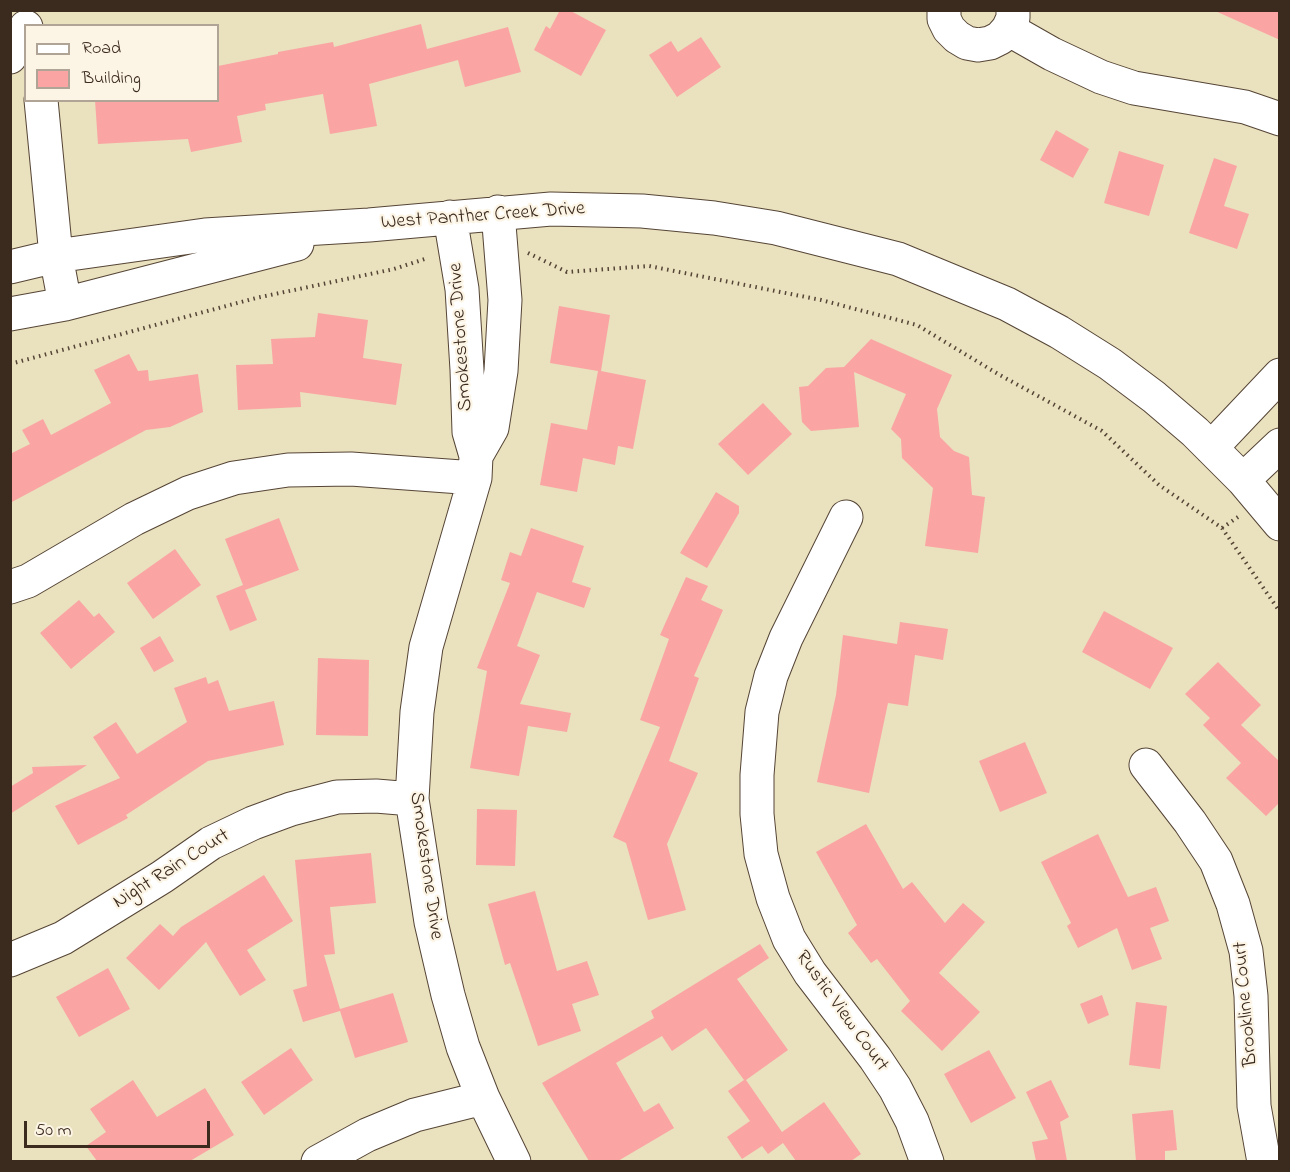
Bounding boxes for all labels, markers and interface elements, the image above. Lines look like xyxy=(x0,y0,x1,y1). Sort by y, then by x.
legend xyxy=(24,24,219,102)
text: Road xyxy=(82,36,121,62)
text: Building xyxy=(82,66,141,92)
street label: West Panther Creek Drive xyxy=(380,198,586,236)
street label: Smokestone Drive xyxy=(445,262,479,412)
street label: Smokestone Drive xyxy=(403,791,447,941)
street label: Night Rain Court xyxy=(109,825,235,915)
street label: Brookline Court xyxy=(1230,941,1264,1067)
street label: Rustic View Court xyxy=(789,947,893,1077)
scale bar xyxy=(27,1109,213,1147)
text: 50 m xyxy=(35,1118,72,1144)

